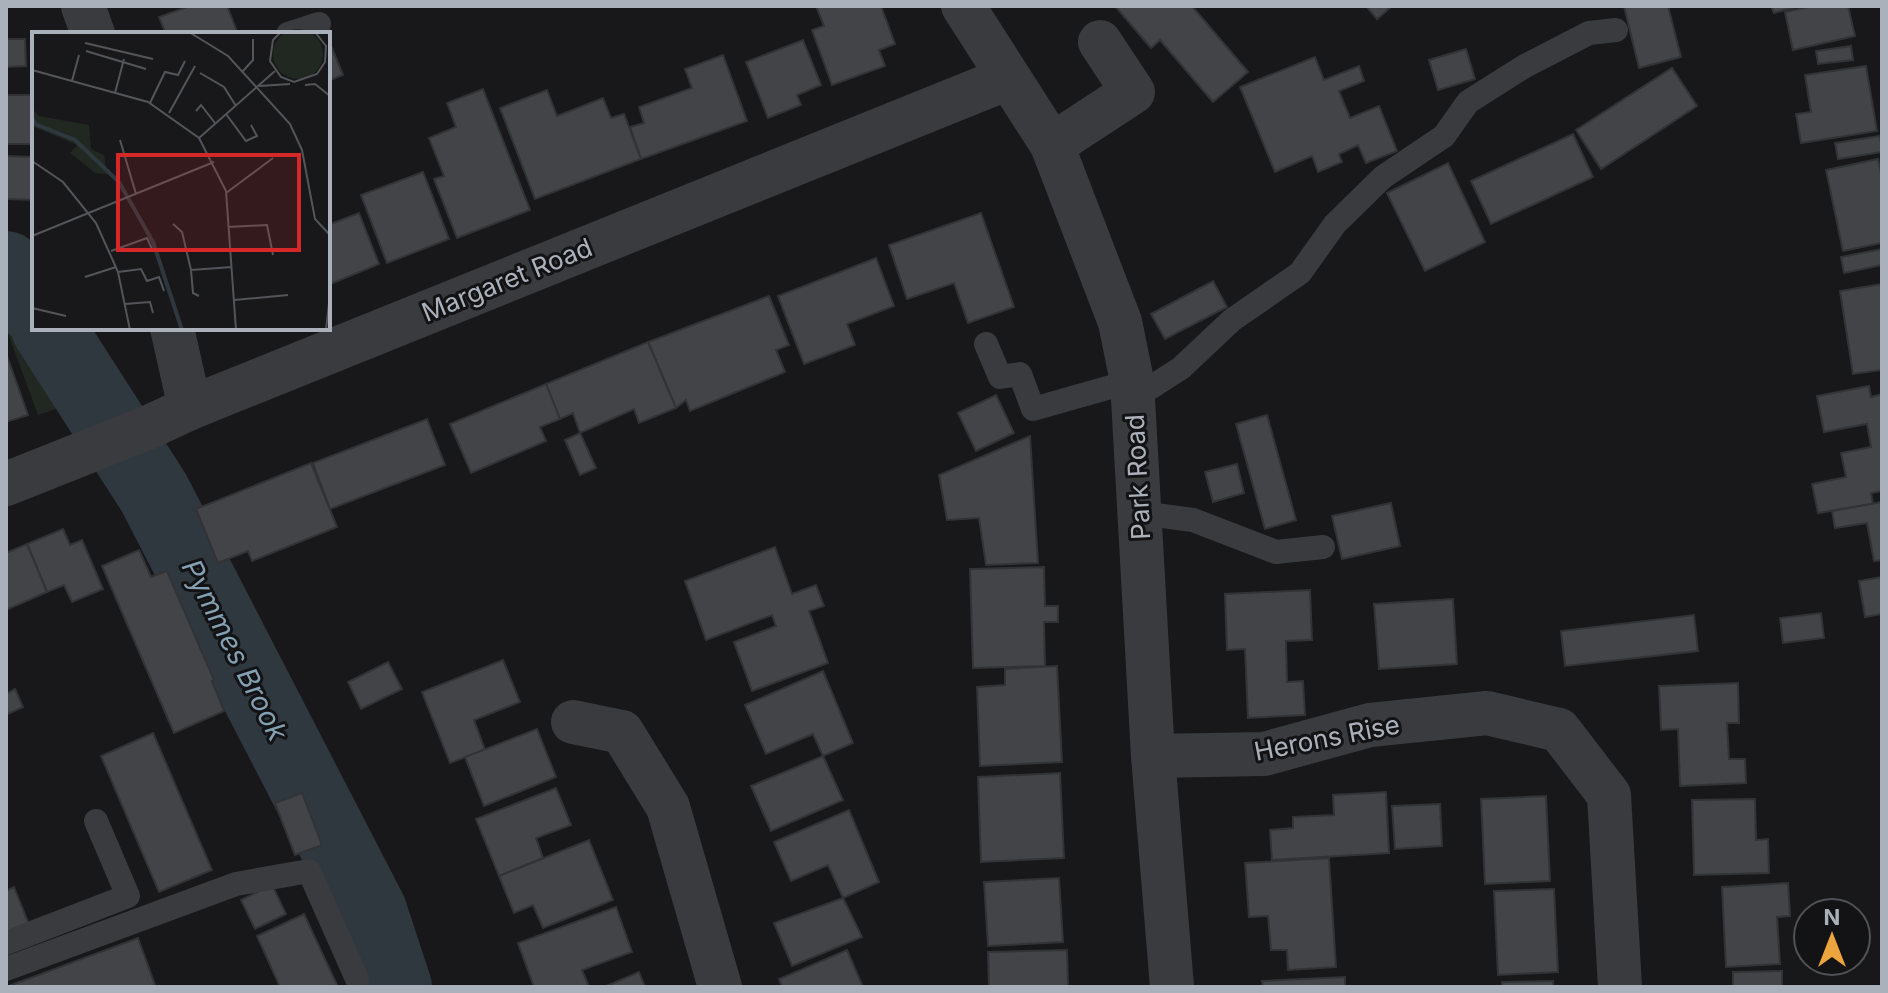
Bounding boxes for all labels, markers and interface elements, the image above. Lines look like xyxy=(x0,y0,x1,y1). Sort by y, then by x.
inset map xyxy=(32,32,330,330)
street label: Margaret Road xyxy=(417,231,597,328)
street label: Park Road xyxy=(1119,413,1156,541)
water label: Pymmes Brook xyxy=(175,554,296,747)
street label: Herons Rise xyxy=(1251,708,1402,767)
north arrow xyxy=(1792,897,1872,977)
text: N xyxy=(1824,904,1840,930)

